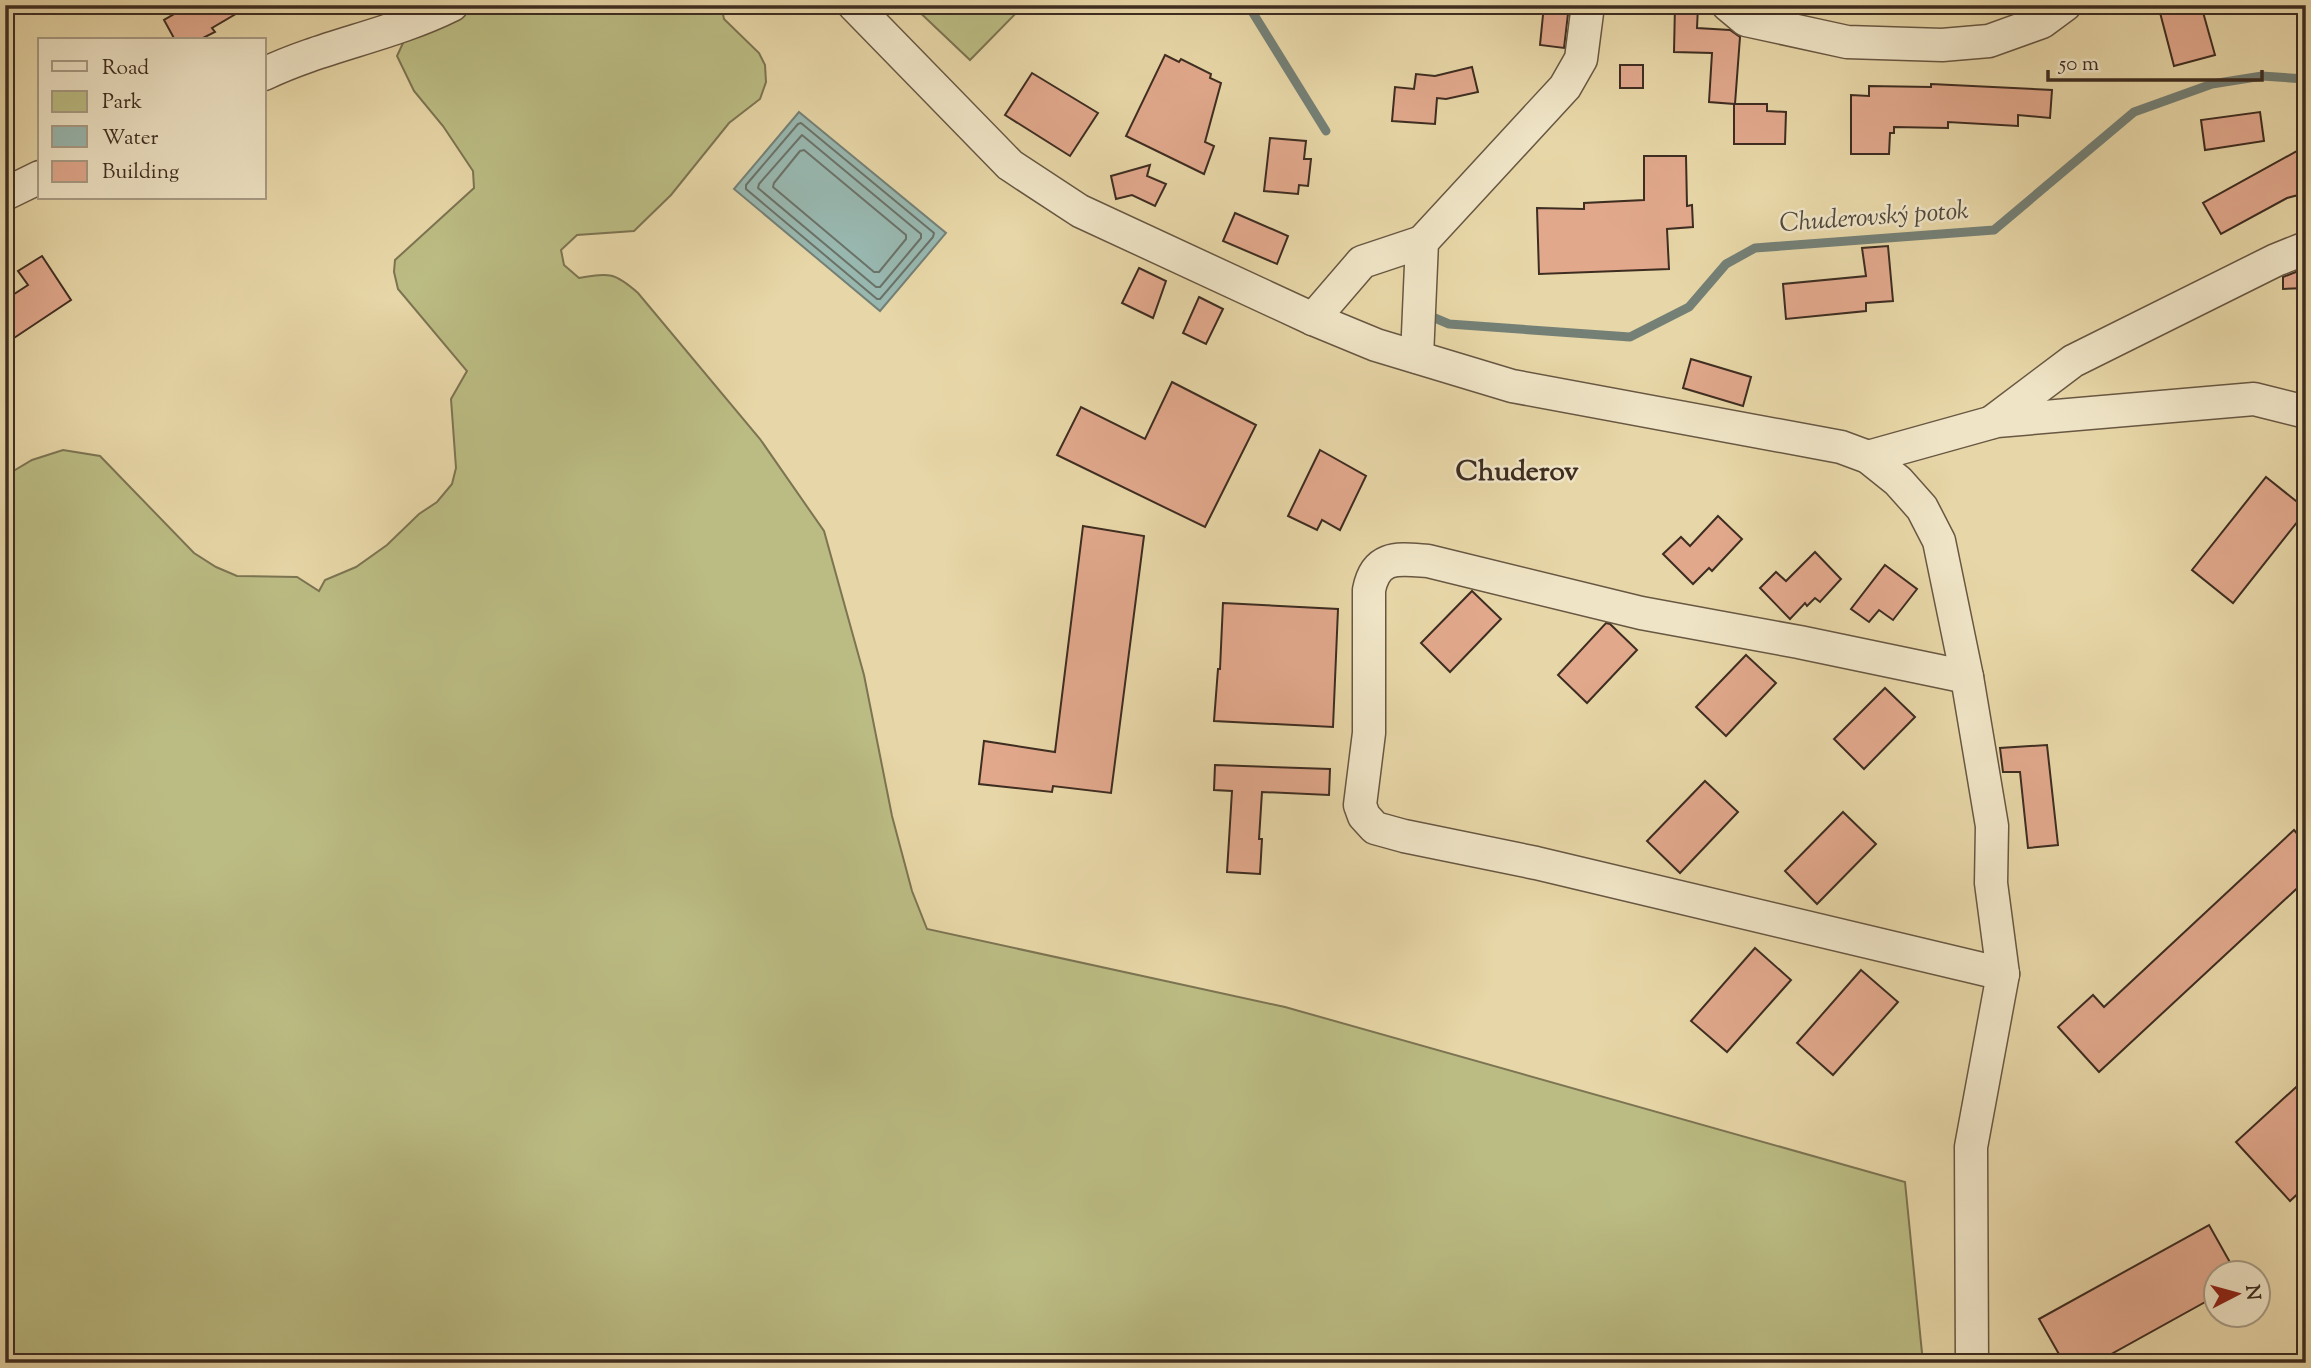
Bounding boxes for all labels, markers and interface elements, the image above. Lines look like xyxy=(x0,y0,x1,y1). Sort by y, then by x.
legend xyxy=(38,38,266,200)
scale bar xyxy=(2048,38,2262,82)
text: 50 m xyxy=(2058,50,2099,80)
text: Road xyxy=(102,54,149,84)
text: Park xyxy=(102,88,143,118)
text: Water xyxy=(102,124,159,154)
text: Building xyxy=(102,158,179,188)
water label: Chuderovský potok xyxy=(1778,193,1970,243)
district label: Chuderov xyxy=(1455,453,1579,493)
north arrow xyxy=(2202,1260,2272,1330)
text: N xyxy=(2237,1284,2266,1301)

